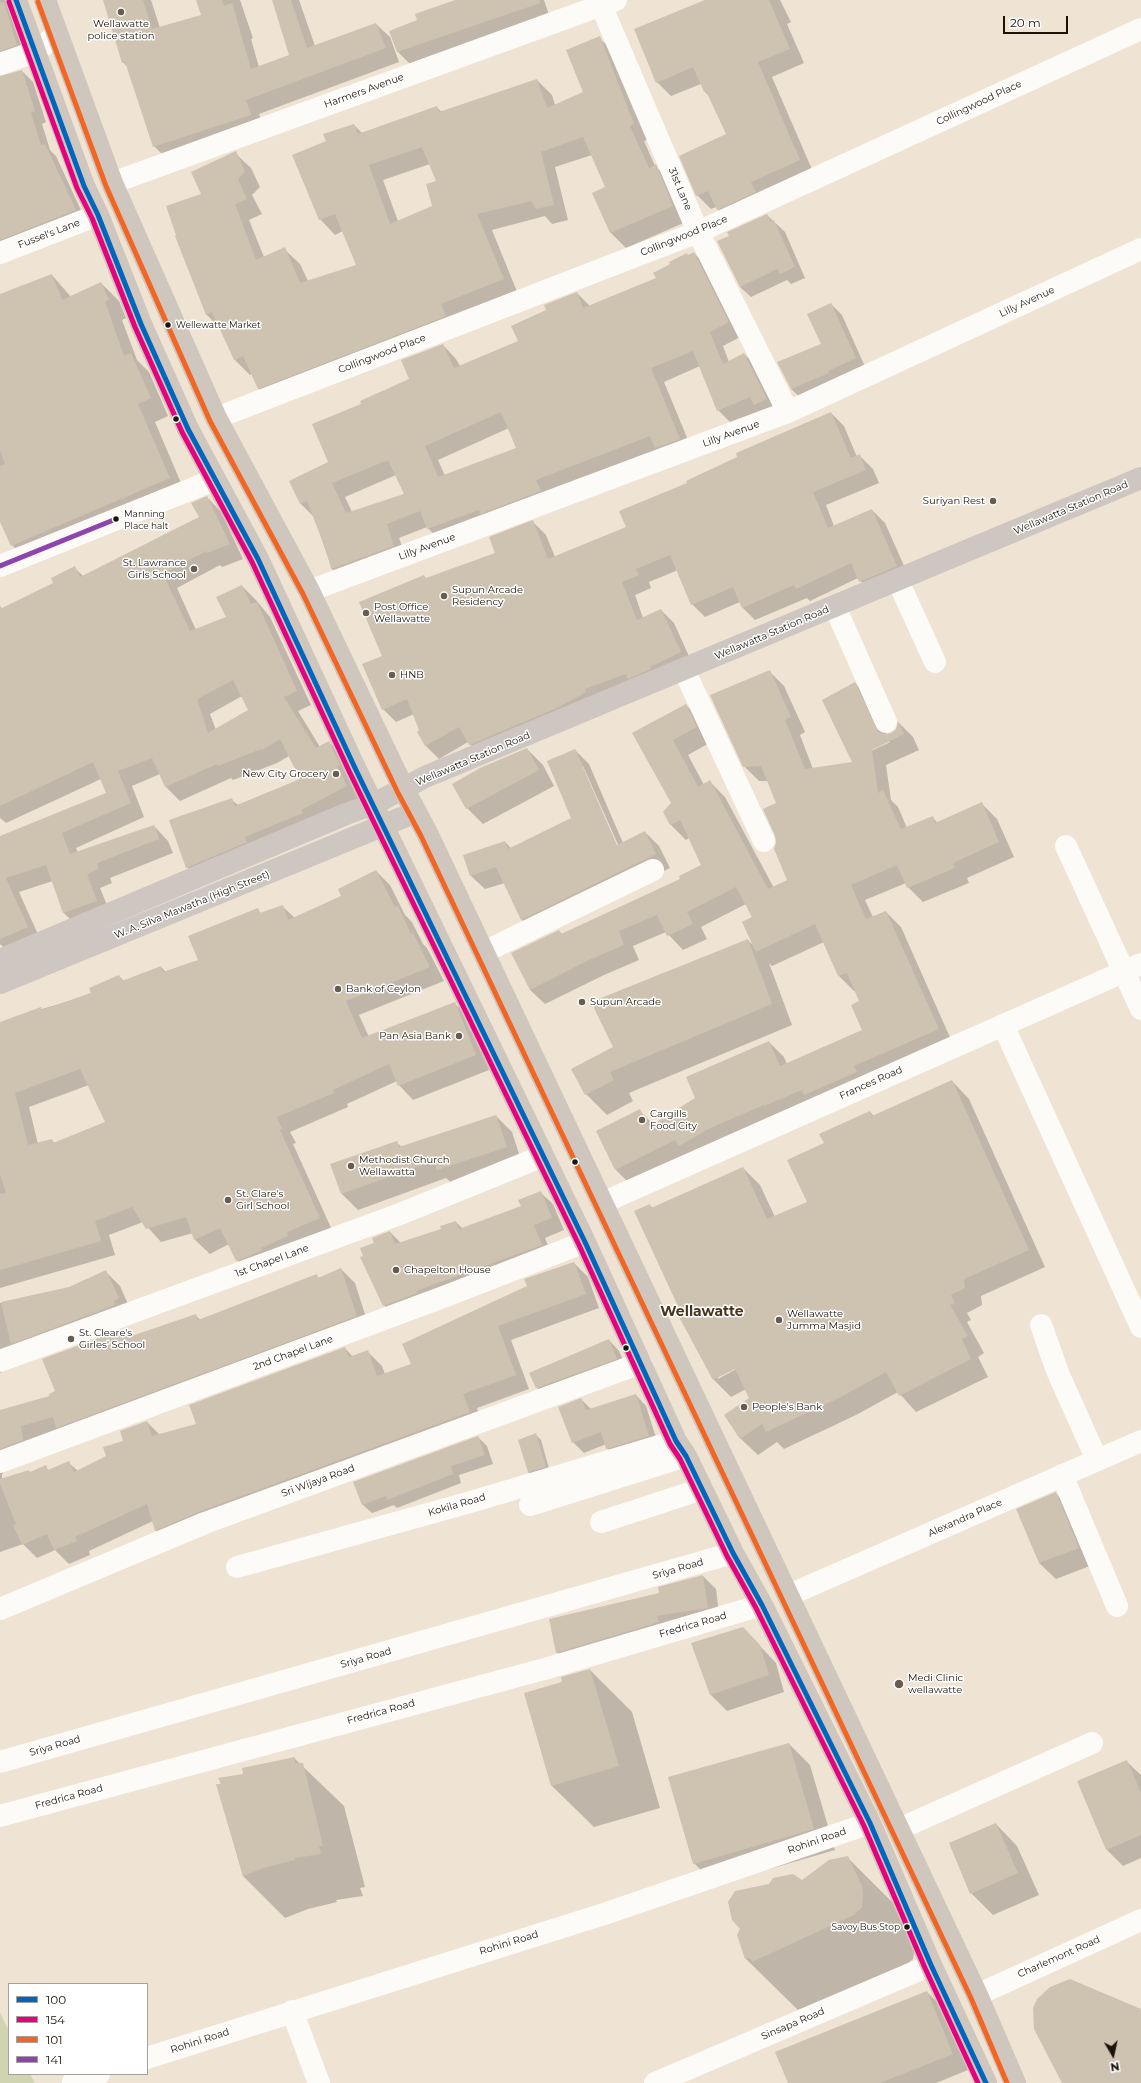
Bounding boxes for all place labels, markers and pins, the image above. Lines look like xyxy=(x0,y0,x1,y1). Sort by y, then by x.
marker: Wellawatte police station xyxy=(116,7,126,17)
place label: Wellawatte police station xyxy=(87,18,155,42)
marker: Wellewatte Market xyxy=(163,320,173,330)
place label: Wellewatte Market xyxy=(176,320,261,330)
unlabelled marker xyxy=(171,414,181,424)
place label: Suriyan Rest xyxy=(923,495,985,507)
marker: Suriyan Rest xyxy=(988,496,998,506)
place label: Manning Place halt xyxy=(124,509,168,530)
marker: Manning Place halt xyxy=(111,514,121,524)
place label: St. Lawrance Girls School xyxy=(123,557,186,580)
marker: St. Lawrance Girls School xyxy=(189,564,199,574)
place label: Supun Arcade Residency xyxy=(452,584,523,608)
marker: Supun Arcade Residency xyxy=(439,591,449,601)
place label: Post Office Wellawatte xyxy=(374,601,430,624)
marker: Post Office Wellawatte xyxy=(361,608,371,618)
place label: HNB xyxy=(400,669,424,681)
marker: HNB xyxy=(387,670,397,680)
place label: New City Grocery xyxy=(242,768,328,780)
marker: New City Grocery xyxy=(331,769,341,779)
place label: Bank of Ceylon xyxy=(346,983,421,995)
marker: Bank of Ceylon xyxy=(333,984,343,994)
place label: Supun Arcade xyxy=(590,996,661,1008)
marker: Supun Arcade xyxy=(577,997,587,1007)
place label: Pan Asia Bank xyxy=(379,1030,451,1042)
marker: Pan Asia Bank xyxy=(454,1031,464,1041)
place label: Cargills Food City xyxy=(650,1108,697,1132)
marker: Cargills Food City xyxy=(637,1115,647,1125)
place label: Methodist Church Wellawatta xyxy=(359,1154,449,1178)
unlabelled marker xyxy=(570,1157,580,1167)
marker: Methodist Church Wellawatta xyxy=(346,1161,356,1171)
place label: St. Clare's Girl School xyxy=(236,1188,289,1212)
marker: St. Clare's Girl School xyxy=(223,1195,233,1205)
place label: Chapelton House xyxy=(404,1264,491,1276)
marker: Chapelton House xyxy=(391,1265,401,1275)
place label: Wellawatte Jumma Masjid xyxy=(787,1308,861,1332)
marker: Wellawatte Jumma Masjid xyxy=(774,1315,784,1325)
place label: St. Cleare's Girles' School xyxy=(79,1327,145,1350)
marker: St. Cleare's Girles' School xyxy=(66,1334,76,1344)
unlabelled marker xyxy=(621,1343,631,1353)
place label: People's Bank xyxy=(752,1401,822,1413)
marker: People's Bank xyxy=(739,1402,749,1412)
place label: Medi Clinic wellawatte xyxy=(908,1672,963,1696)
marker: Medi Clinic wellawatte xyxy=(893,1678,905,1690)
place label: Savoy Bus Stop xyxy=(831,1922,900,1932)
marker: Savoy Bus Stop xyxy=(902,1922,912,1932)

